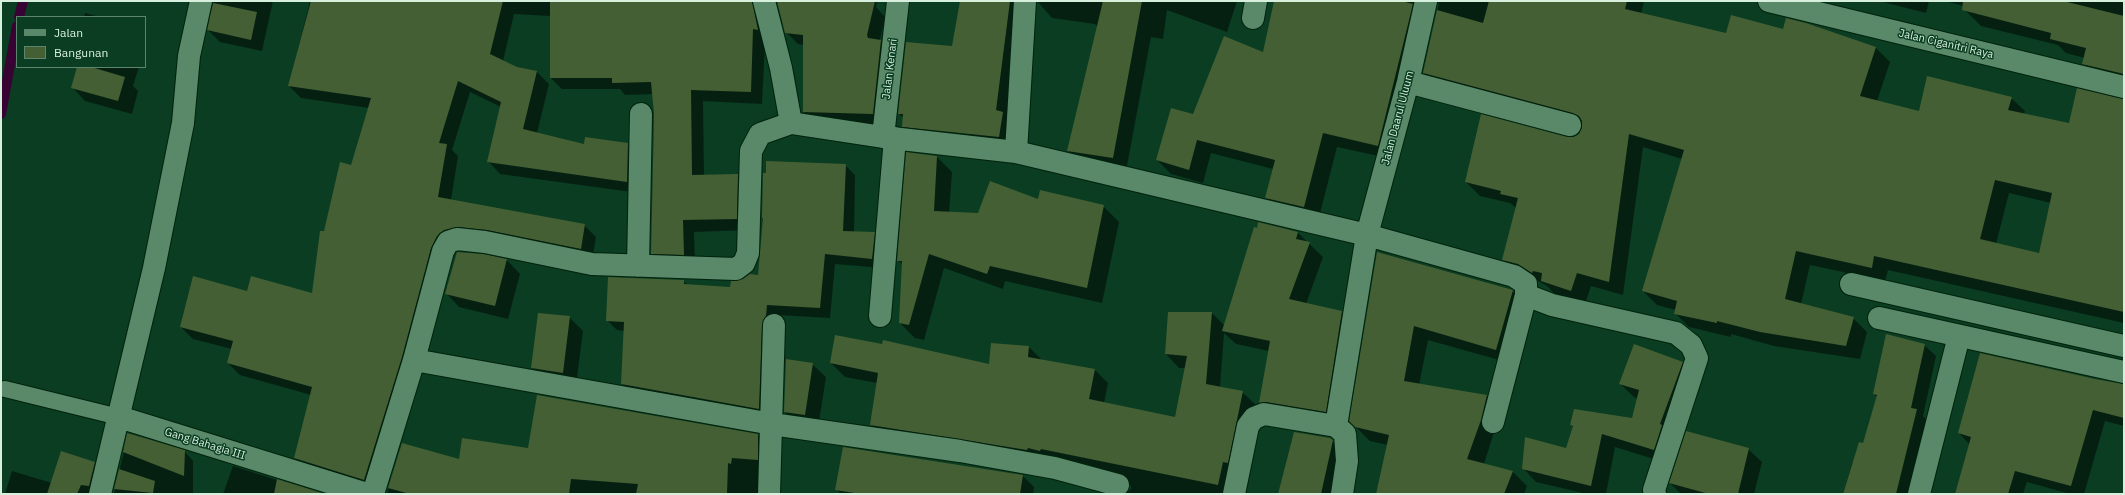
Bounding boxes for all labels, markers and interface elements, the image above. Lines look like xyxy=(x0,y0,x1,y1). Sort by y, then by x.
legend xyxy=(16,16,146,68)
text: Jalan xyxy=(54,25,83,40)
street label: Jalan Ciganitri Raya xyxy=(1897,27,1995,61)
street label: Jalan Kenari xyxy=(880,38,900,100)
text: Bangunan xyxy=(54,45,108,60)
street label: Jalan Daarul Uluum xyxy=(1379,70,1417,166)
street label: Gang Bahagia III xyxy=(163,425,247,463)

